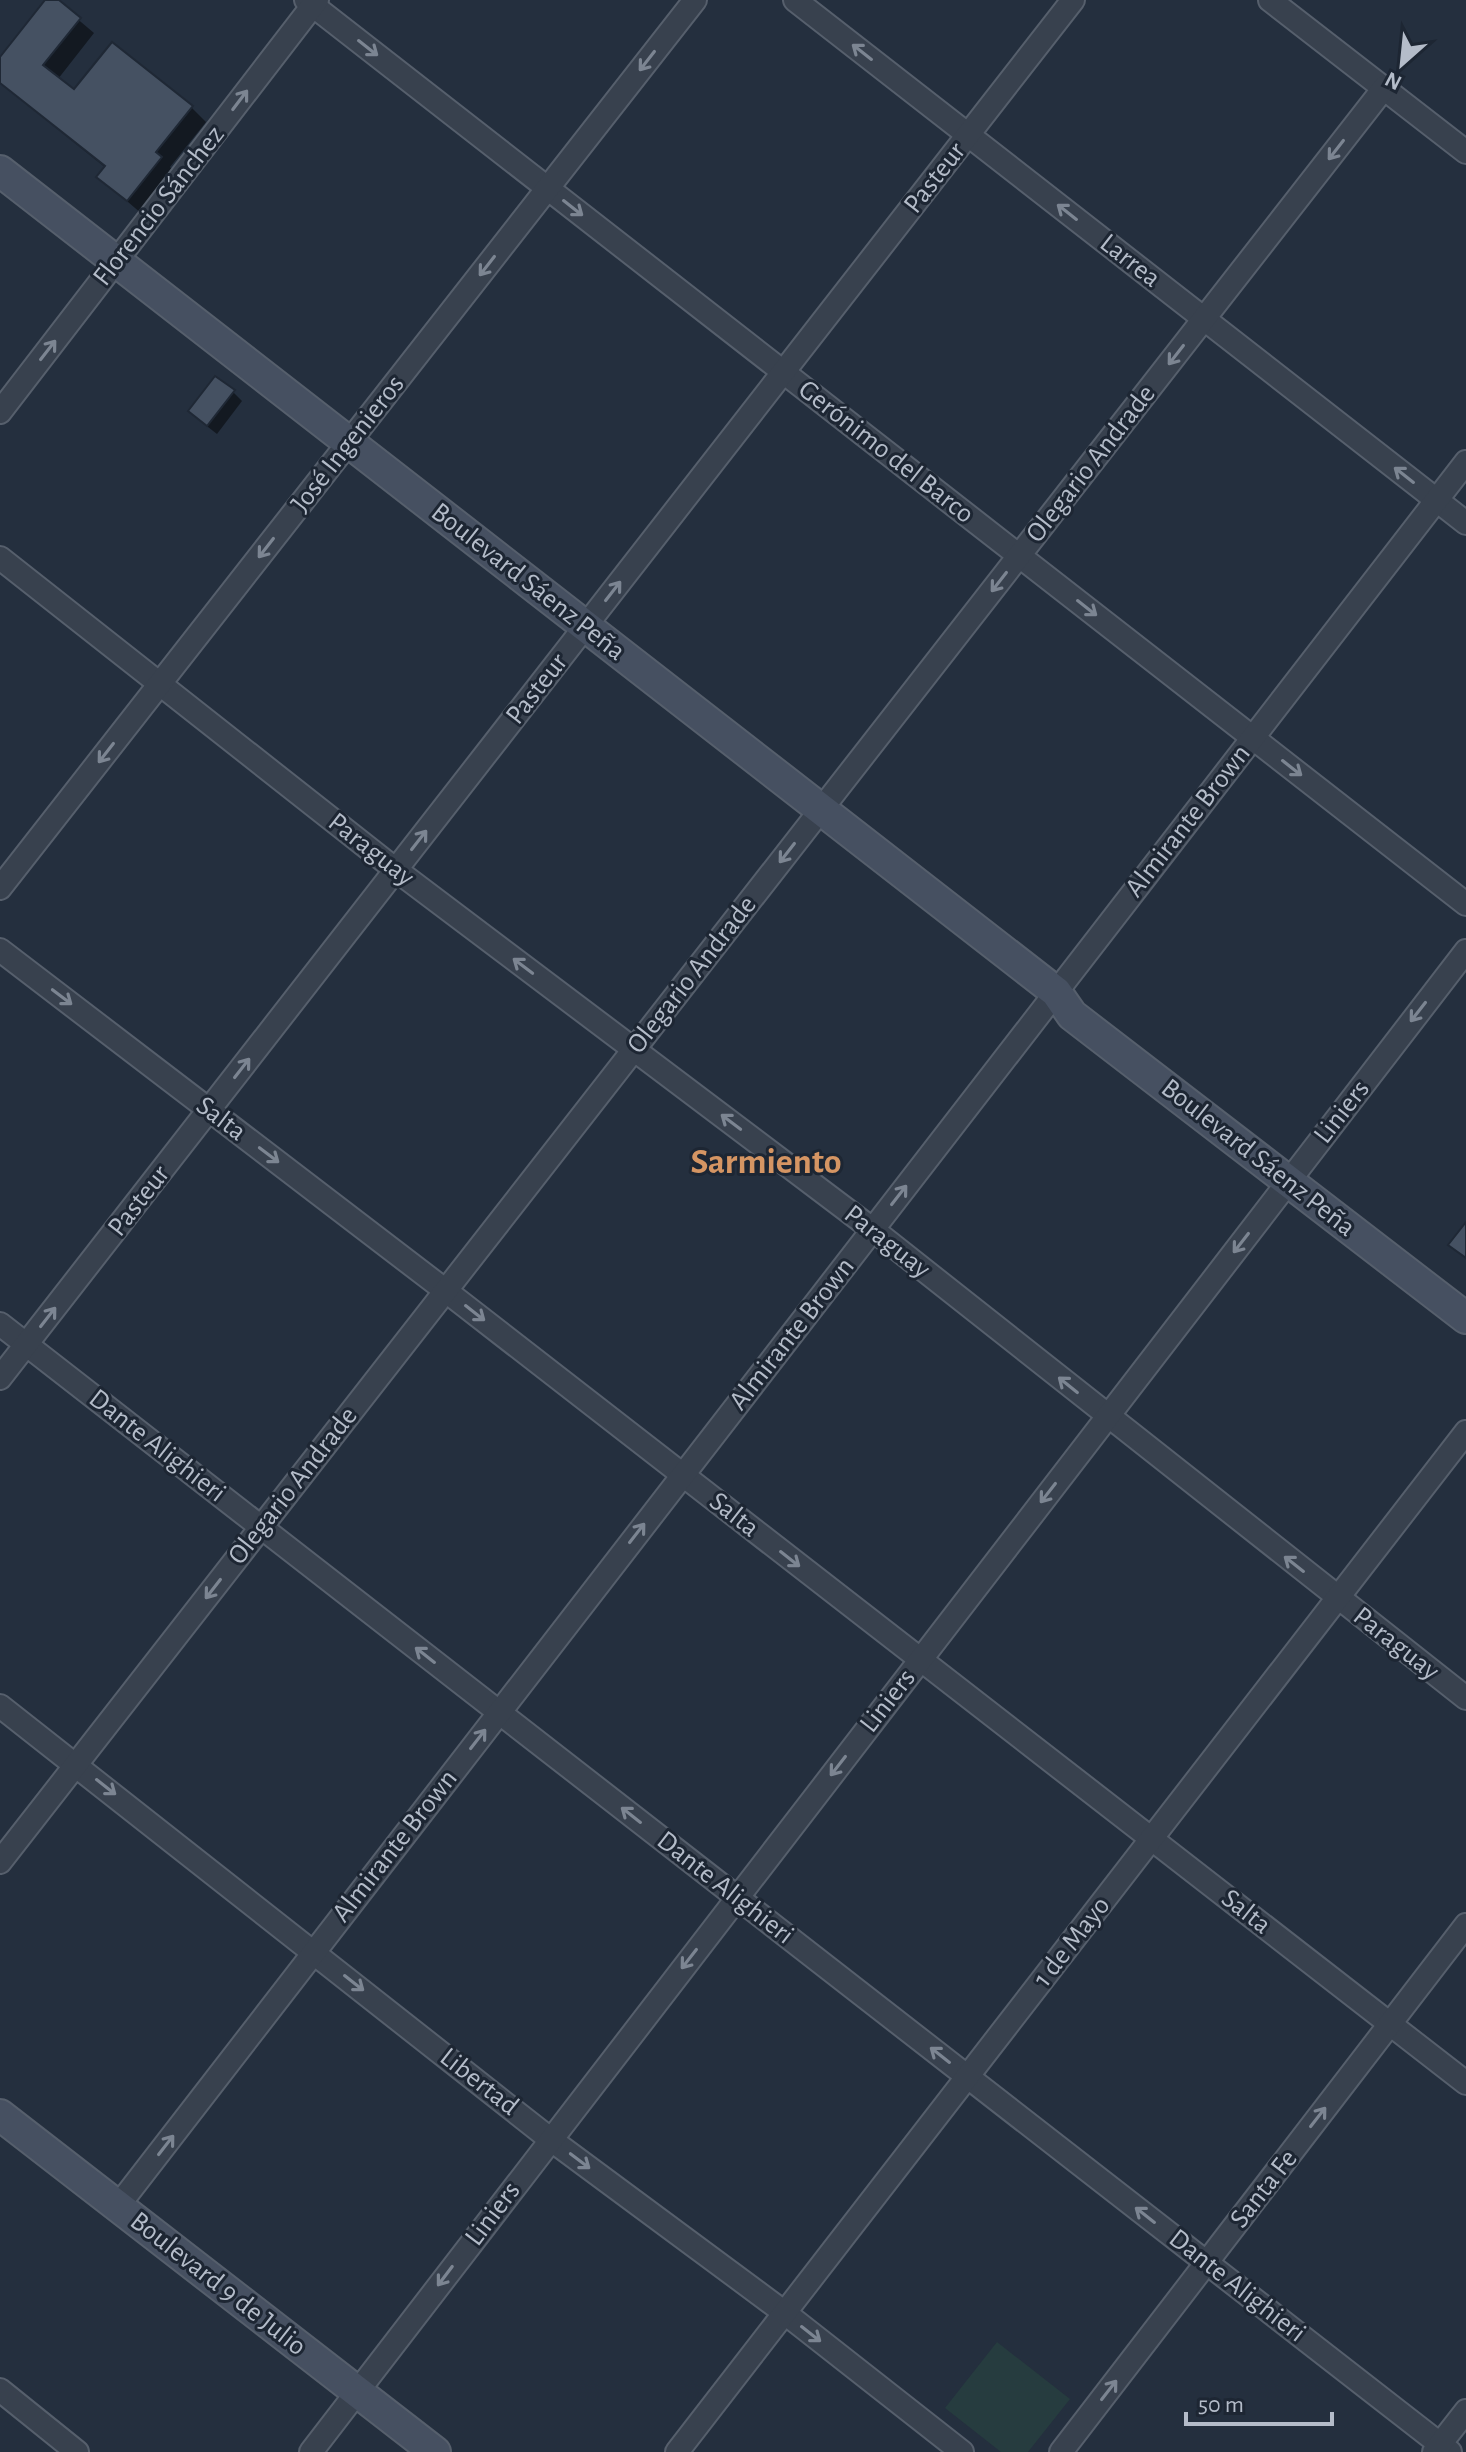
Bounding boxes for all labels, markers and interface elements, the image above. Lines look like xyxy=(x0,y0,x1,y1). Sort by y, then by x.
north arrow xyxy=(1362,24,1442,104)
one-way arrow xyxy=(357,39,378,57)
one-way arrow xyxy=(852,44,873,61)
one-way arrow xyxy=(638,50,655,71)
text: N xyxy=(1382,68,1405,94)
one-way arrow xyxy=(232,90,249,111)
street label: Florencio Sánchez xyxy=(88,121,230,291)
street label: Pasteur xyxy=(899,137,971,219)
one-way arrow xyxy=(1327,139,1345,160)
one-way arrow xyxy=(562,199,583,216)
one-way arrow xyxy=(1057,203,1078,221)
street label: Larrea xyxy=(1095,229,1166,293)
one-way arrow xyxy=(478,255,495,276)
one-way arrow xyxy=(39,340,56,361)
one-way arrow xyxy=(1167,344,1185,365)
street label: José Ingenieros xyxy=(286,370,410,518)
street label: Gerónimo del Barco xyxy=(793,375,979,529)
street label: Olegario Andrade xyxy=(1021,380,1161,548)
one-way arrow xyxy=(1394,466,1415,484)
street label: Boulevard Sáenz Peña xyxy=(426,498,630,666)
one-way arrow xyxy=(258,537,275,558)
one-way arrow xyxy=(990,571,1007,592)
one-way arrow xyxy=(605,581,622,602)
one-way arrow xyxy=(1076,600,1097,617)
street label: Pasteur xyxy=(501,648,573,730)
street label: Almirante Brown xyxy=(1120,740,1256,902)
one-way arrow xyxy=(97,742,115,763)
one-way arrow xyxy=(1281,760,1302,777)
street label: Paraguay xyxy=(323,808,419,892)
one-way arrow xyxy=(410,830,428,851)
one-way arrow xyxy=(778,842,796,863)
street label: Olegario Andrade xyxy=(622,891,762,1059)
one-way arrow xyxy=(513,957,534,974)
one-way arrow xyxy=(51,989,72,1006)
one-way arrow xyxy=(1410,1001,1427,1023)
one-way arrow xyxy=(234,1058,251,1079)
street label: Boulevard Sáenz Peña xyxy=(1156,1074,1360,1242)
street label: Liniers xyxy=(1309,1075,1375,1149)
street label: Salta xyxy=(191,1091,251,1147)
one-way arrow xyxy=(720,1114,742,1131)
district label: Sarmiento xyxy=(690,1144,842,1180)
one-way arrow xyxy=(257,1147,279,1164)
street label: Pasteur xyxy=(103,1160,175,1242)
one-way arrow xyxy=(890,1185,908,1206)
street label: Paraguay xyxy=(839,1200,935,1284)
one-way arrow xyxy=(1232,1232,1249,1253)
street label: Almirante Brown xyxy=(724,1253,860,1415)
one-way arrow xyxy=(464,1305,485,1322)
one-way arrow xyxy=(39,1307,57,1328)
one-way arrow xyxy=(1058,1377,1079,1394)
street label: Dante Alighieri xyxy=(83,1384,231,1508)
street label: Olegario Andrade xyxy=(223,1402,363,1570)
one-way arrow xyxy=(1039,1482,1056,1503)
street label: Salta xyxy=(704,1487,764,1543)
one-way arrow xyxy=(629,1523,646,1545)
one-way arrow xyxy=(779,1551,800,1568)
one-way arrow xyxy=(1284,1555,1305,1573)
one-way arrow xyxy=(204,1578,222,1599)
street label: Paraguay xyxy=(1348,1602,1444,1686)
one-way arrow xyxy=(415,1647,436,1664)
street label: Liniers xyxy=(855,1664,921,1738)
one-way arrow xyxy=(470,1729,487,1750)
one-way arrow xyxy=(829,1755,846,1776)
street label: Almirante Brown xyxy=(327,1765,463,1927)
one-way arrow xyxy=(95,1778,116,1796)
one-way arrow xyxy=(621,1806,642,1823)
street label: Dante Alighieri xyxy=(651,1826,799,1950)
street label: Salta xyxy=(1216,1884,1276,1940)
street label: 1 de Mayo xyxy=(1028,1892,1116,1992)
one-way arrow xyxy=(680,1948,697,1969)
one-way arrow xyxy=(343,1974,364,1992)
street label: Libertad xyxy=(434,2043,524,2121)
one-way arrow xyxy=(930,2047,951,2064)
one-way arrow xyxy=(1310,2107,1327,2129)
one-way arrow xyxy=(157,2135,174,2156)
street label: Santa Fe xyxy=(1225,2145,1303,2233)
one-way arrow xyxy=(569,2153,591,2170)
street label: Liniers xyxy=(460,2177,526,2251)
one-way arrow xyxy=(1135,2206,1156,2224)
street label: Boulevard 9 de Julio xyxy=(125,2207,311,2361)
street label: Dante Alighieri xyxy=(1163,2224,1311,2348)
one-way arrow xyxy=(437,2265,454,2286)
one-way arrow xyxy=(800,2325,821,2342)
scale bar xyxy=(1186,2376,1332,2426)
one-way arrow xyxy=(1100,2380,1117,2401)
text: 50 m xyxy=(1198,2393,1244,2417)

